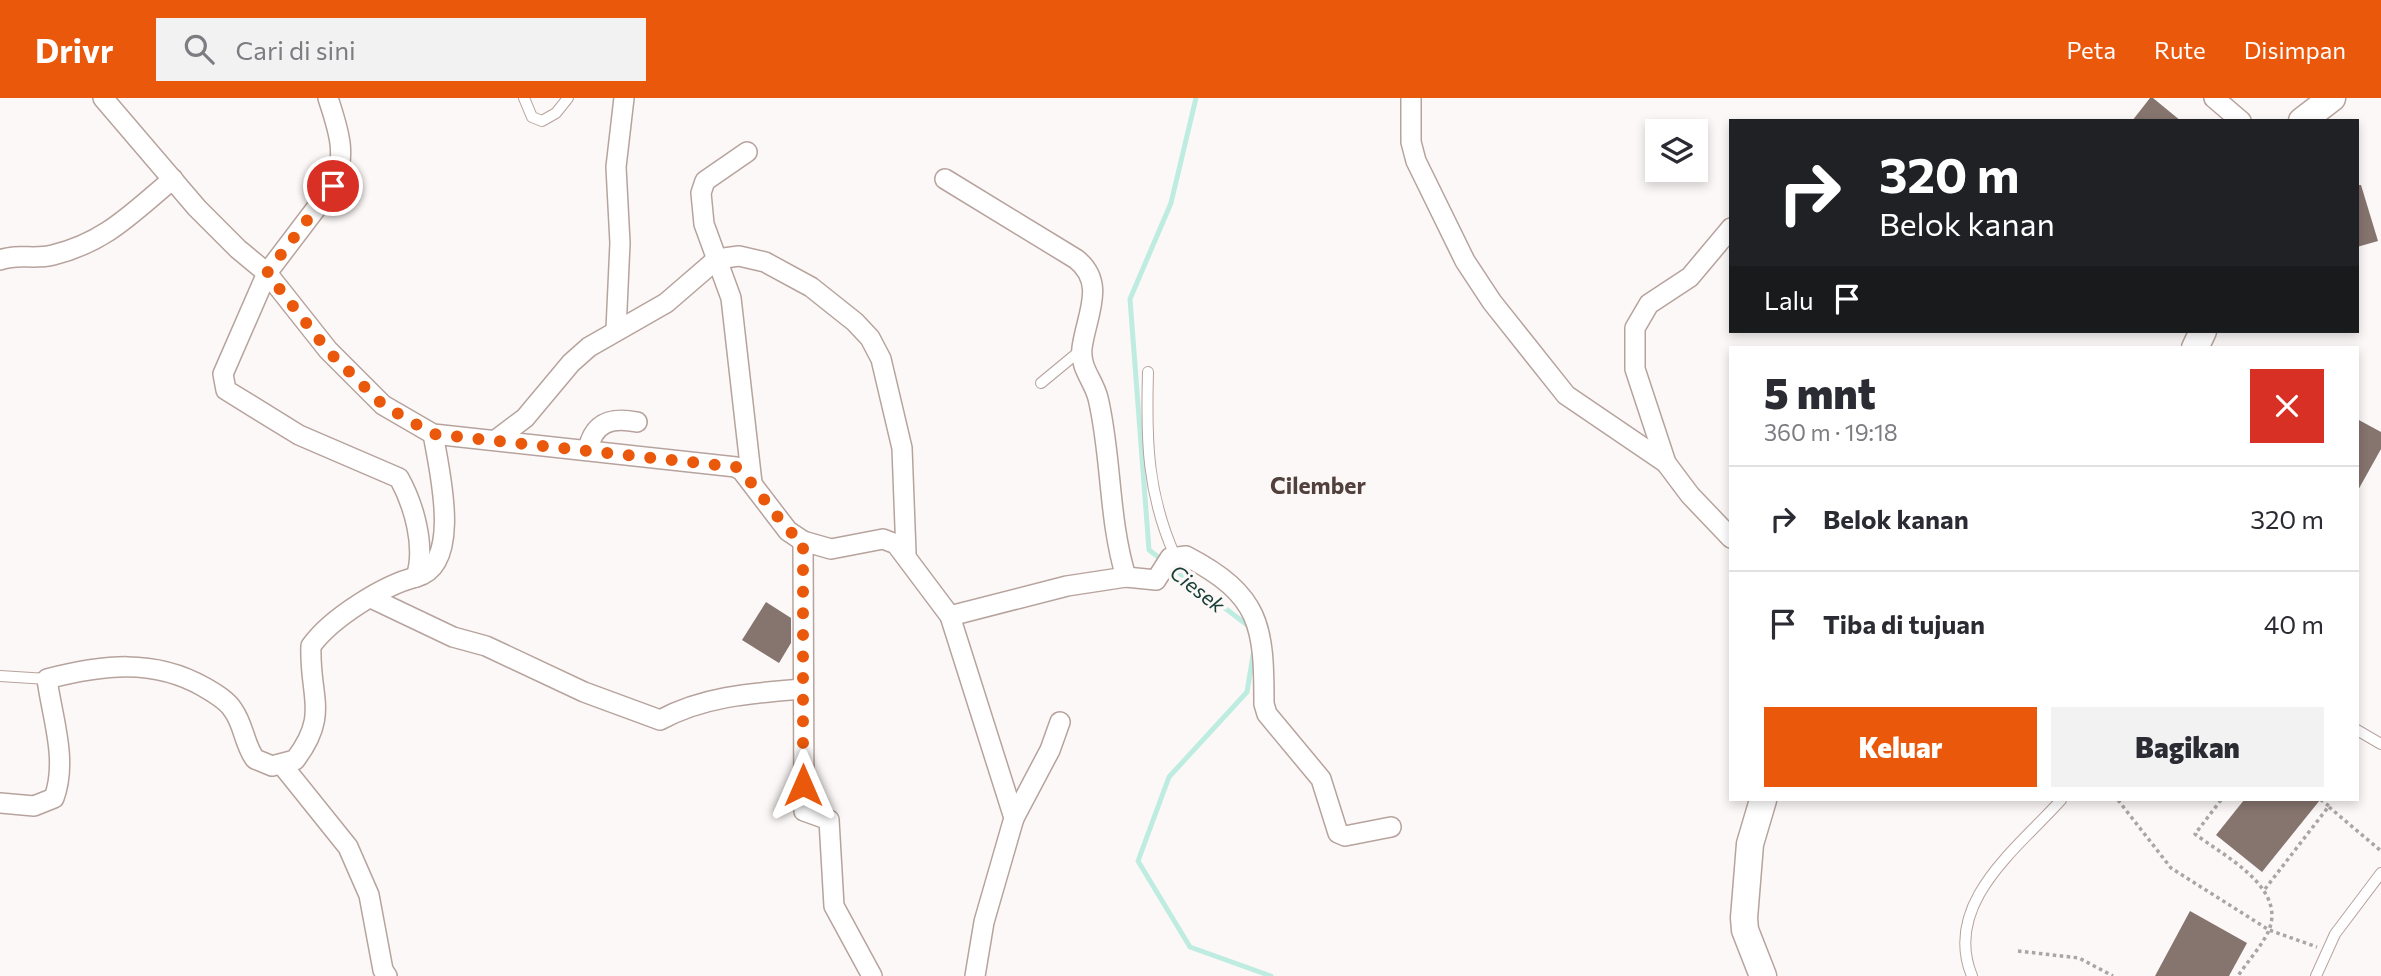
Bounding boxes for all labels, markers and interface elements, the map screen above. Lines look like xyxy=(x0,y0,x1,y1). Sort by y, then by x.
search box xyxy=(156,18,646,81)
text: Drivr xyxy=(35,29,114,70)
icon: search xyxy=(180,30,218,68)
text: Cari di sini xyxy=(236,34,356,65)
text: Peta xyxy=(2066,35,2116,64)
text: Rute xyxy=(2154,35,2206,64)
text: Disimpan xyxy=(2244,35,2346,64)
map controls xyxy=(1645,119,1708,182)
button: layers xyxy=(1645,119,1708,182)
text: 320 m xyxy=(1879,143,2020,203)
icon: right xyxy=(1764,147,1855,238)
pin xyxy=(303,156,363,216)
icon: arrive xyxy=(314,167,352,205)
text: Belok kanan xyxy=(1879,203,2055,243)
icon: arrive xyxy=(1828,280,1866,318)
text: Lalu xyxy=(1764,284,1814,315)
text: 5 mnt xyxy=(1764,366,1876,418)
button: close xyxy=(2250,369,2324,443)
text: 360 m · 19:18 xyxy=(1764,418,1898,446)
district label: Cilember xyxy=(1270,471,1366,499)
icon: right xyxy=(1764,500,1802,538)
text: Belok kanan xyxy=(1823,503,1969,534)
text: 320 m xyxy=(2250,503,2324,534)
water label: Ciesek xyxy=(1166,559,1231,618)
icon: arrive xyxy=(1764,605,1802,643)
text: Tiba di tujuan xyxy=(1823,608,1985,639)
text: 40 m xyxy=(2264,608,2324,639)
button: Keluar xyxy=(1764,707,2037,787)
button: Bagikan xyxy=(2051,707,2324,787)
position arrow xyxy=(766,748,840,822)

